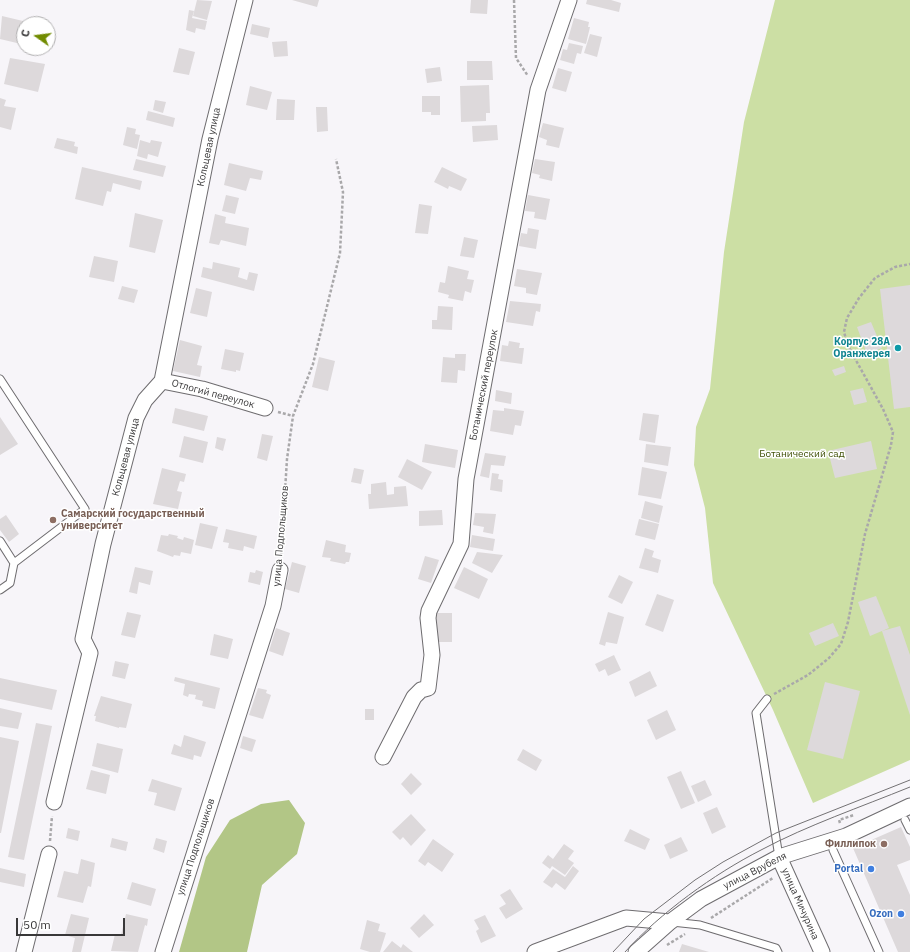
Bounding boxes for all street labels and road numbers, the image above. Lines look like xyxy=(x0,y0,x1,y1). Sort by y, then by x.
street label: Кольцевая улица xyxy=(195,106,223,188)
street label: Ботанический переулок xyxy=(467,328,501,442)
street label: Отлогий переулок xyxy=(170,377,256,411)
street label: Кольцевая улица xyxy=(110,417,142,497)
street label: улица Подпольщиков xyxy=(271,485,291,587)
street label: улица Подпольщиков xyxy=(175,797,217,897)
street label: улица Врубеля xyxy=(721,850,789,892)
street label: улица Мичурина xyxy=(779,866,821,942)

